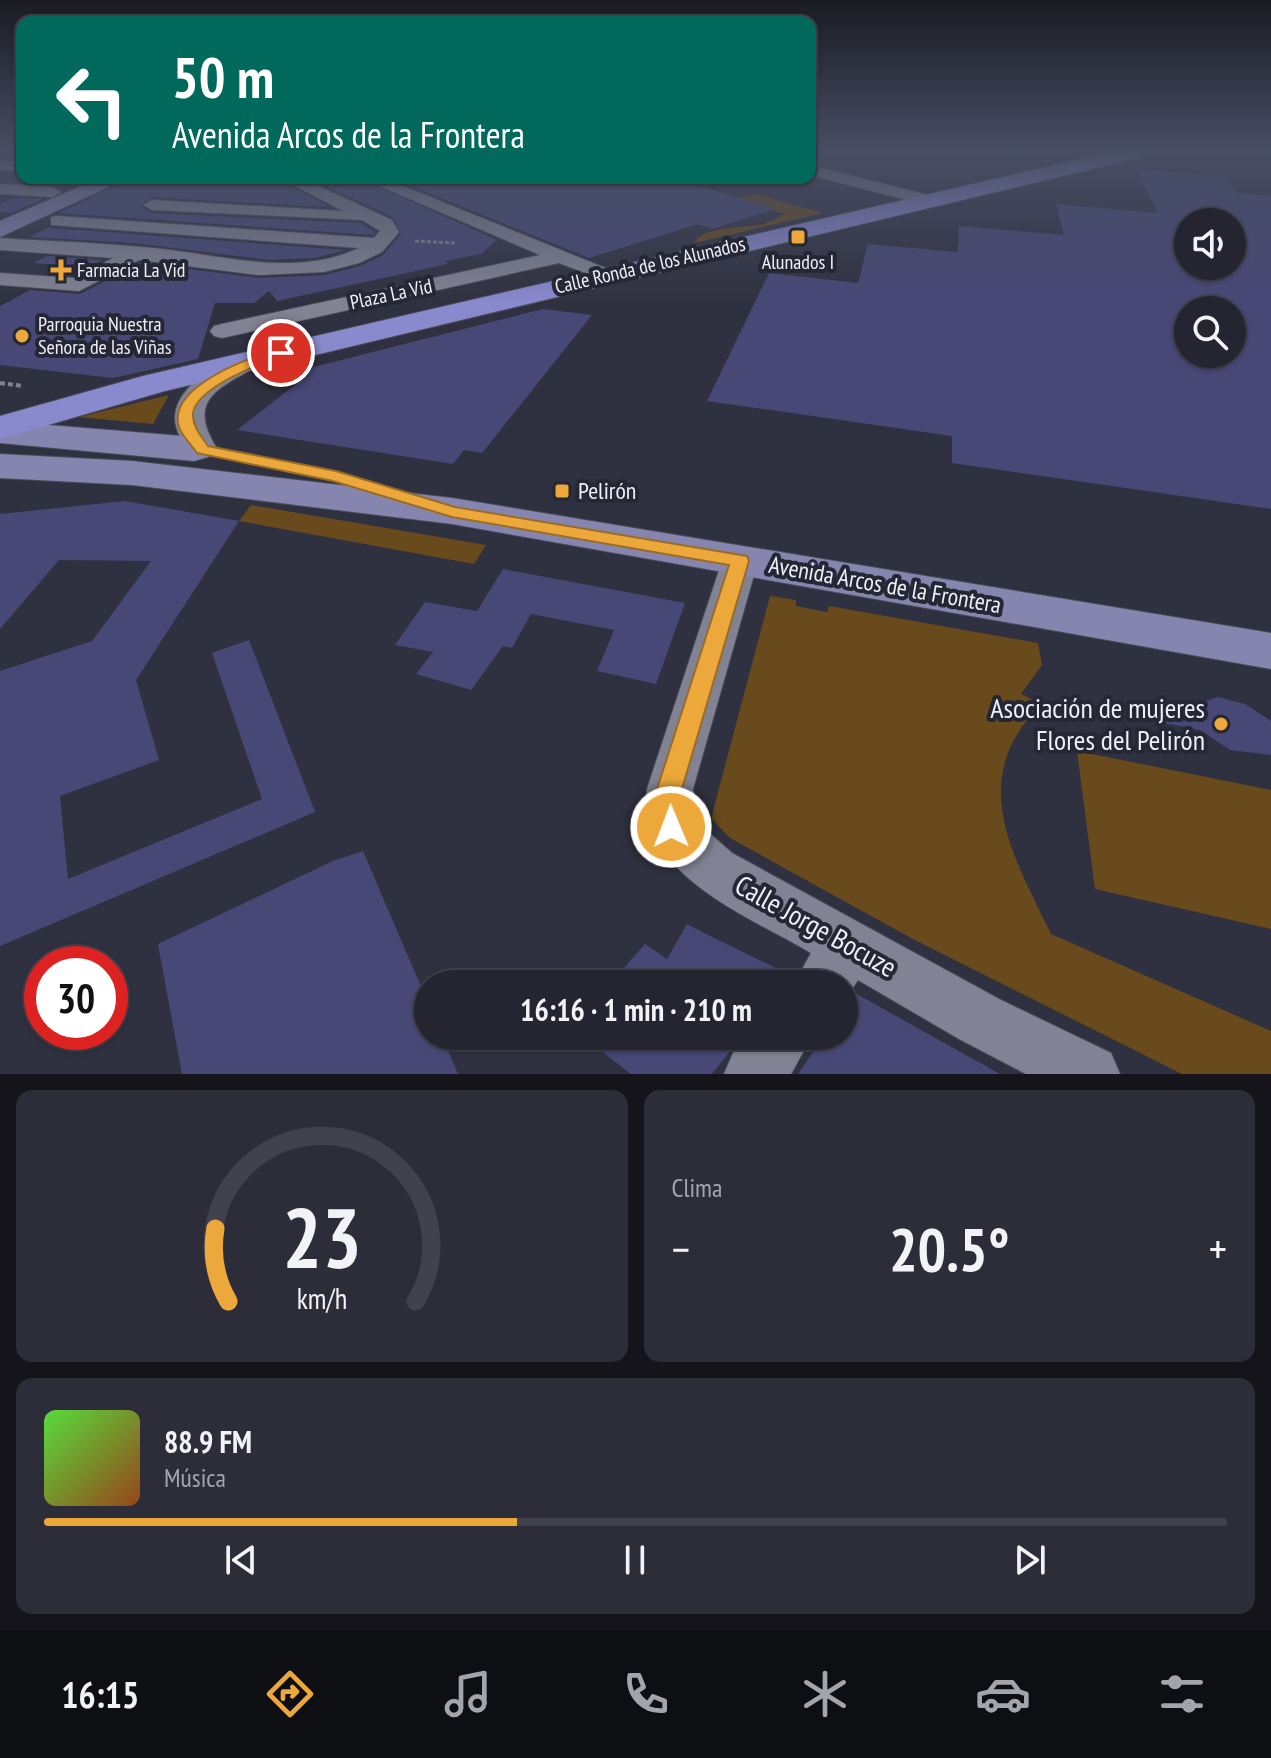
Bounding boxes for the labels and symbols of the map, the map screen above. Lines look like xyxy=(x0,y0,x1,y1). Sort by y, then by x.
marker: Alunados I xyxy=(789,228,807,246)
street label: Calle Ronda de los Alunados xyxy=(552,230,748,300)
place label: Alunados I xyxy=(762,249,834,275)
place label: Farmacia La Vid xyxy=(77,257,186,283)
marker: Farmacia La Vid xyxy=(52,261,70,279)
street label: Plaza La Vid xyxy=(348,273,434,315)
place label: Parroquia Nuestra Señora de las Viñas xyxy=(38,311,172,360)
pin xyxy=(247,319,315,387)
marker: Parroquia Nuestra Señora de las Viñas xyxy=(13,327,31,345)
place label: Pelirón xyxy=(578,475,636,506)
marker: Pelirón xyxy=(553,482,571,500)
street label: Avenida Arcos de la Frontera xyxy=(767,549,1004,620)
place label: Asociación de mujeres Flores del Pelirón xyxy=(990,689,1205,758)
marker: Asociación de mujeres Flores del Pelirón xyxy=(1212,715,1230,733)
position arrow xyxy=(629,785,713,869)
street label: Calle Jorge Bocuze xyxy=(729,866,904,985)
speed limit sign: 30 xyxy=(24,946,128,1050)

